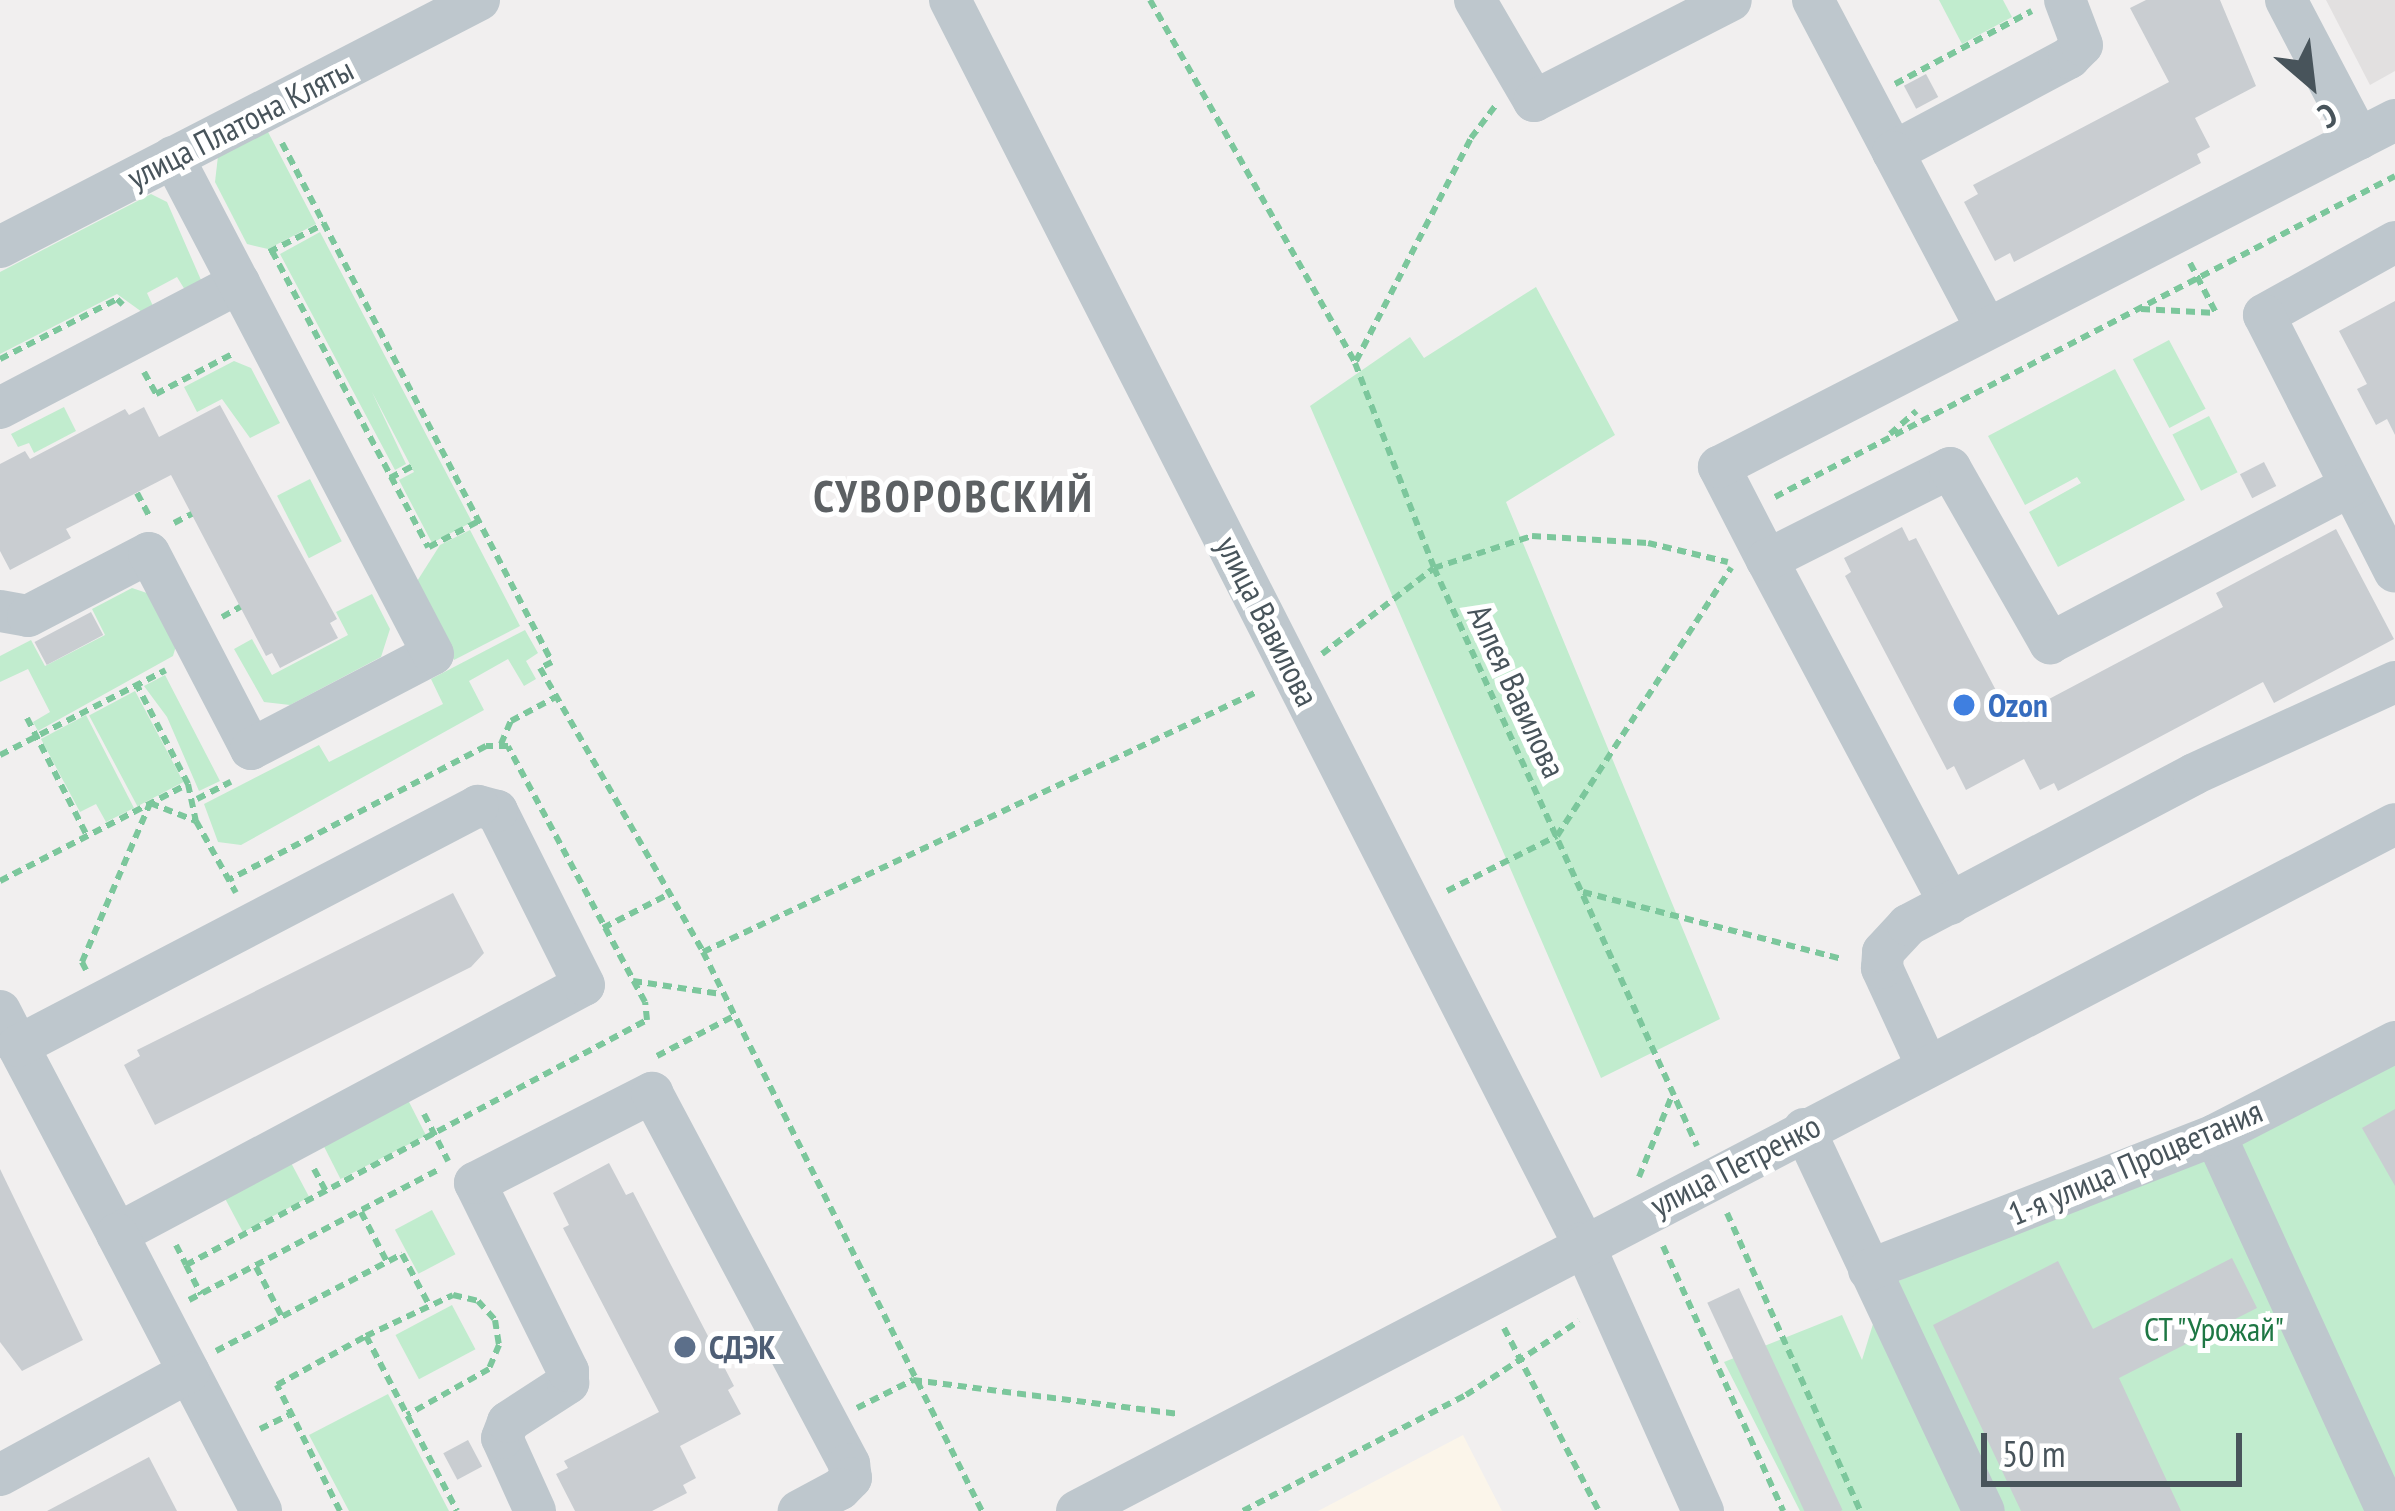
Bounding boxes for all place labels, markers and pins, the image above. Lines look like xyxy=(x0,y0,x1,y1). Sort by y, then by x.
place label: Ozon xyxy=(1988,685,2048,725)
marker: Ozon xyxy=(1951,692,1977,718)
place label: СДЭК xyxy=(709,1327,776,1367)
marker: СДЭК xyxy=(672,1334,698,1360)

